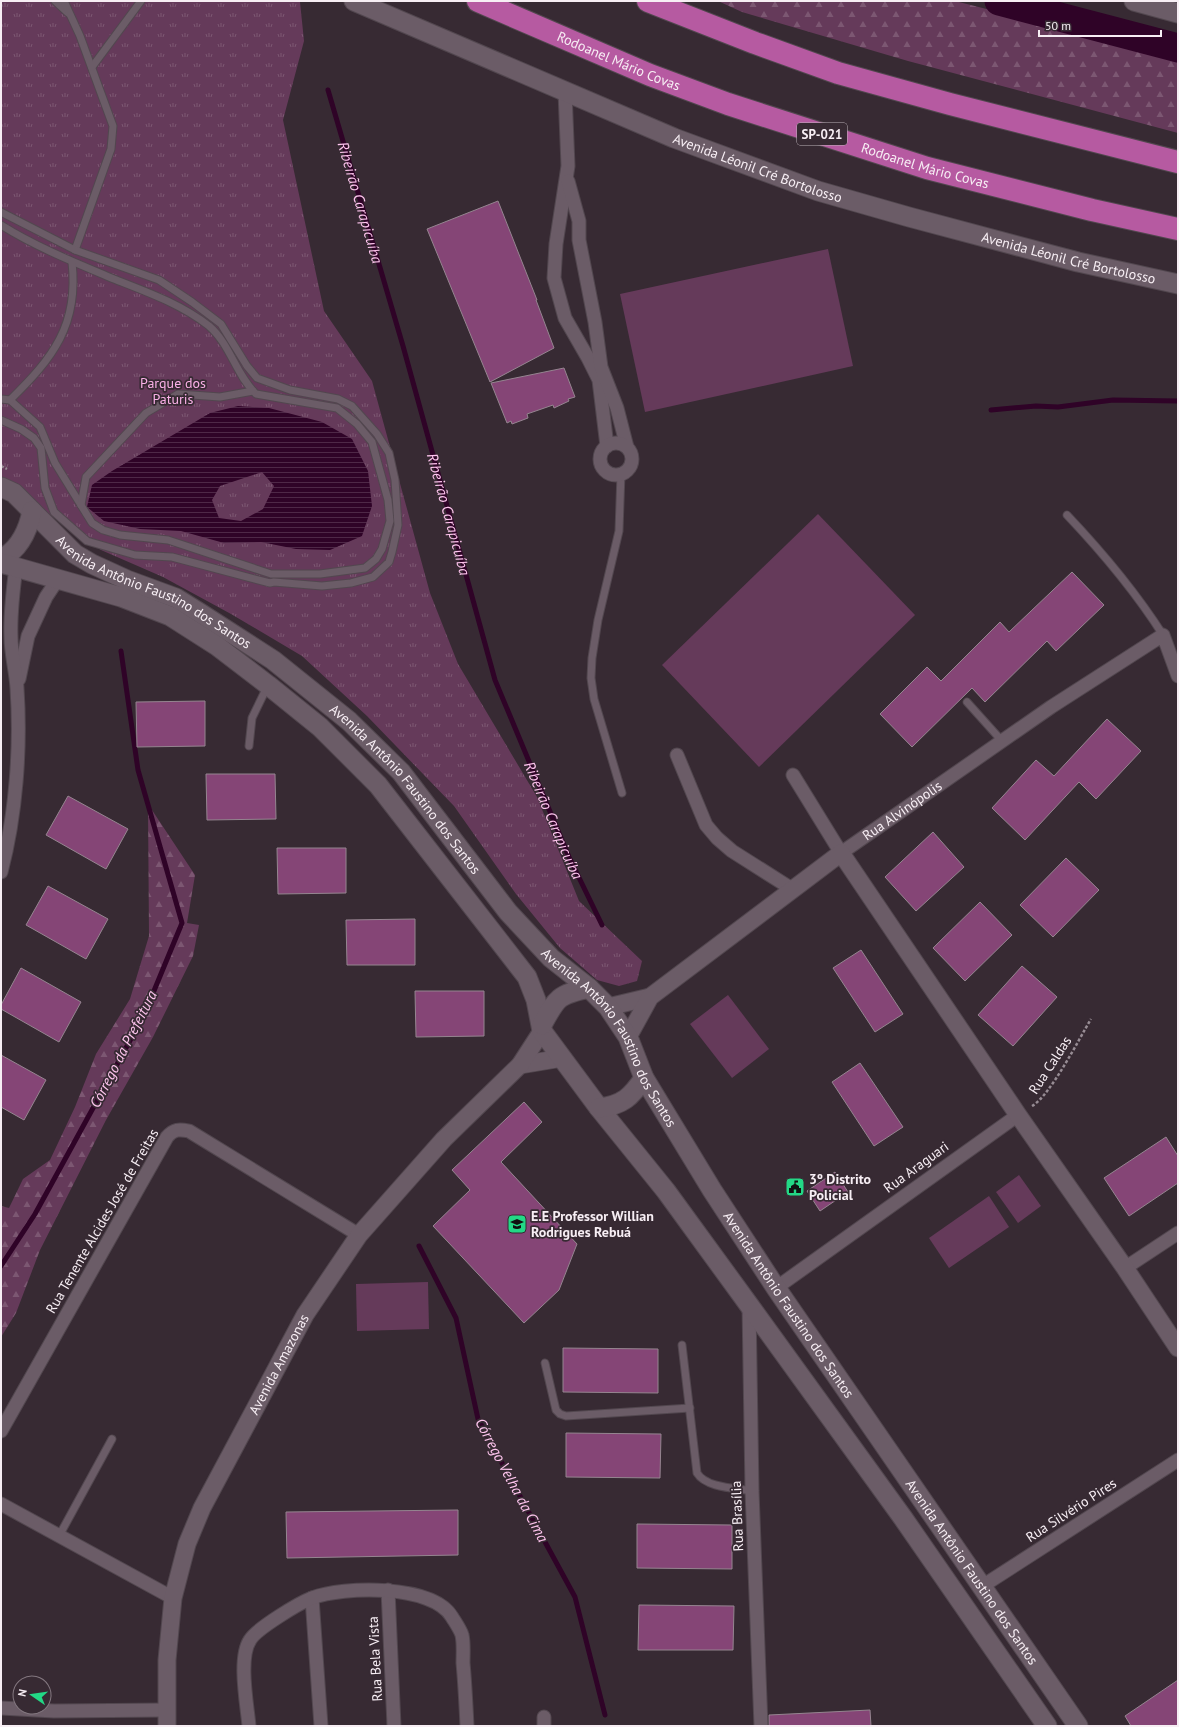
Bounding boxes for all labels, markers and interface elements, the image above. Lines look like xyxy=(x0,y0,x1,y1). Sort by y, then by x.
scale bar xyxy=(1039,12,1161,38)
text: 50 m xyxy=(1045,18,1071,33)
street label: Rodoanel Mário Covas xyxy=(554,27,683,95)
road number: SP-021 xyxy=(797,123,847,145)
street label: Avenida Léonil Cré Bortolosso xyxy=(670,129,844,206)
street label: Rodoanel Mário Covas xyxy=(859,138,991,192)
water label: Ribeirão Carapicuíba xyxy=(334,139,388,266)
street label: Avenida Léonil Cré Bortolosso xyxy=(980,228,1157,288)
park label: Parque dos Paturis xyxy=(140,374,206,408)
water label: Ribeirão Carapicuíba xyxy=(423,451,475,578)
street label: Avenida Antônio Faustino dos Santos xyxy=(52,531,255,653)
street label: Avenida Antônio Faustino dos Santos xyxy=(326,700,485,878)
water label: Ribeirão Carapicuíba xyxy=(520,758,588,883)
street label: Rua Alvinópolis xyxy=(859,777,945,844)
street label: Avenida Antônio Faustino dos Santos xyxy=(537,944,681,1130)
water label: Córrego da Prefeitura xyxy=(85,986,161,1111)
street label: Rua Caldas xyxy=(1025,1033,1075,1097)
street label: Rua Tenente Alcides José de Freitas xyxy=(42,1125,162,1317)
street label: Rua Araguari xyxy=(880,1137,952,1197)
place label: 3º Distrito Policial xyxy=(809,1170,871,1204)
public building icon: 3º Distrito Policial xyxy=(784,1176,806,1198)
place label: E.E Professor Willian Rodrigues Rebuá xyxy=(531,1207,654,1241)
street label: Avenida Antônio Faustino dos Santos xyxy=(719,1208,858,1402)
school or university icon: E.E Professor Willian Rodrigues Rebuá xyxy=(506,1213,528,1235)
street label: Avenida Amazonas xyxy=(245,1311,313,1418)
water label: Córrego Velha da Cima xyxy=(471,1415,553,1546)
street label: Rua Silvério Pires xyxy=(1022,1474,1120,1546)
street label: Avenida Antônio Faustino dos Santos xyxy=(902,1476,1042,1668)
street label: Rua Brasília xyxy=(727,1480,747,1552)
street label: Rua Bela Vista xyxy=(364,1616,386,1702)
north arrow xyxy=(12,1675,52,1715)
text: N xyxy=(15,1688,30,1698)

